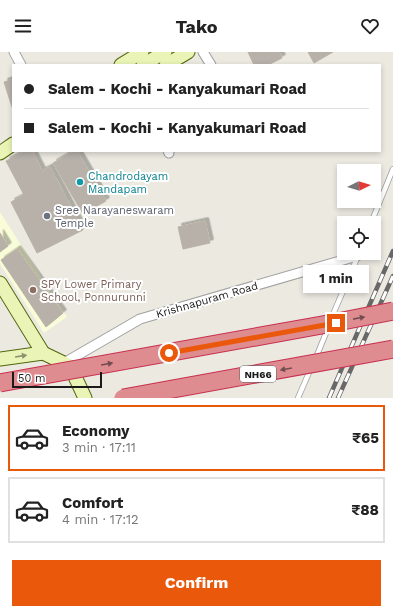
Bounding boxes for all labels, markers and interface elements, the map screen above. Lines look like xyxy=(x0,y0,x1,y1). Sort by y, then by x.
icon: menu xyxy=(12,15,34,37)
icon: heart xyxy=(359,15,381,37)
text: Tako xyxy=(175,16,218,37)
text: Salem - Kochi - Kanyakumari Road xyxy=(48,80,307,98)
text: Salem - Kochi - Kanyakumari Road xyxy=(48,119,307,137)
north arrow xyxy=(337,164,381,208)
map controls xyxy=(337,164,381,260)
place label: Chandrodayam Mandapam xyxy=(88,170,168,196)
marker: Chandrodayam Mandapam xyxy=(75,177,85,187)
place label: Sree Narayaneswaram Temple xyxy=(55,204,174,230)
marker: Sree Narayaneswaram Temple xyxy=(42,211,52,221)
button: locate xyxy=(337,216,381,260)
callout: 1 min xyxy=(303,265,369,293)
text: 1 min xyxy=(319,271,353,286)
place label: SPY Lower Primary School, Ponnurunni xyxy=(41,278,146,304)
street label: Krishnapuram Road xyxy=(154,279,260,321)
marker: SPY Lower Primary School, Ponnurunni xyxy=(28,285,38,295)
route end xyxy=(327,314,345,332)
one-way arrow xyxy=(353,315,365,321)
route start xyxy=(160,344,178,362)
one-way arrow xyxy=(15,353,27,359)
one-way arrow xyxy=(101,361,113,367)
road number: NH66 xyxy=(240,366,276,382)
one-way arrow xyxy=(280,366,292,372)
scale bar xyxy=(12,370,102,389)
text: 50 m xyxy=(18,372,45,385)
icon: car xyxy=(14,420,50,456)
text: Economy xyxy=(62,422,129,440)
text: ₹65 xyxy=(352,429,379,447)
text: 3 min · 17:11 xyxy=(62,440,136,455)
icon: car xyxy=(14,492,50,528)
text: Comfort xyxy=(62,494,123,512)
text: ₹88 xyxy=(351,501,379,519)
text: 4 min · 17:12 xyxy=(62,512,139,527)
button: Confirm xyxy=(12,560,381,606)

